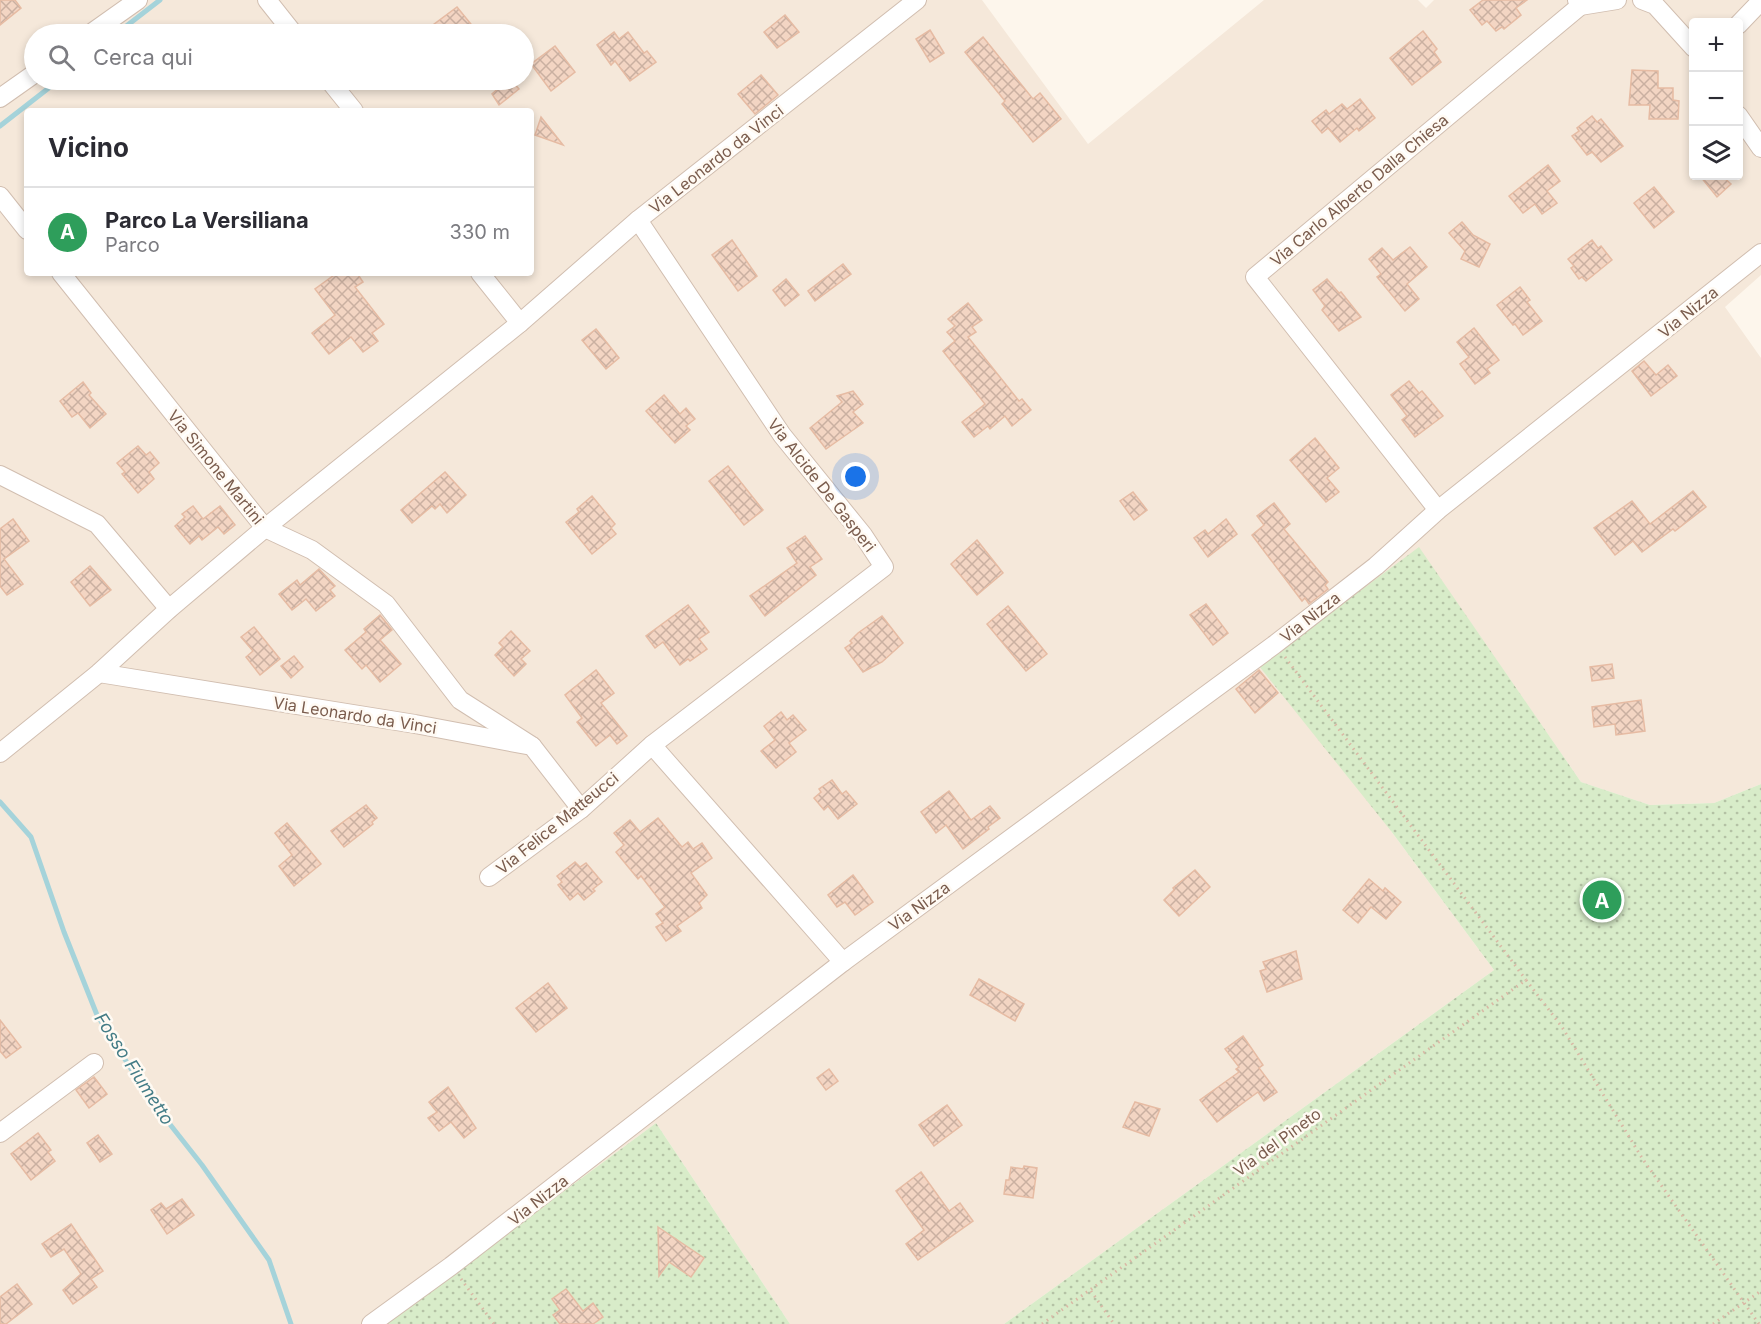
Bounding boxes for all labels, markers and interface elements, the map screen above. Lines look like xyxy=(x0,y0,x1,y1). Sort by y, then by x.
map controls xyxy=(1689,18,1743,180)
button: + xyxy=(1689,18,1743,72)
search box xyxy=(24,24,534,90)
icon: search xyxy=(45,41,78,74)
text: Cerca qui xyxy=(93,44,193,70)
button: − xyxy=(1689,72,1743,126)
street label: Via Leonardo da Vinci xyxy=(645,100,787,218)
street label: Via Carlo Alberto Dalla Chiesa xyxy=(1266,110,1452,270)
button: layers xyxy=(1689,126,1743,180)
text: Vicino xyxy=(48,132,129,163)
text: Parco La Versiliana xyxy=(105,207,309,233)
text: A xyxy=(60,220,75,244)
text: 330 m xyxy=(450,220,510,244)
text: Parco xyxy=(105,233,160,257)
street label: Via Nizza xyxy=(1654,282,1722,342)
street label: Via Simone Martini xyxy=(164,406,268,528)
street label: Via Alcide De Gasperi xyxy=(764,414,880,556)
your location xyxy=(841,462,870,491)
street label: Via Nizza xyxy=(1276,587,1344,647)
street label: Via Leonardo da Vinci xyxy=(272,692,438,738)
street label: Via Felice Matteucci xyxy=(492,768,622,878)
street label: Via Nizza xyxy=(884,877,954,935)
pin: A xyxy=(1582,878,1622,922)
water label: Fosso Fiumetto xyxy=(90,1009,178,1129)
street label: Via del Pineto xyxy=(1229,1104,1325,1180)
street label: Via Nizza xyxy=(504,1170,572,1230)

